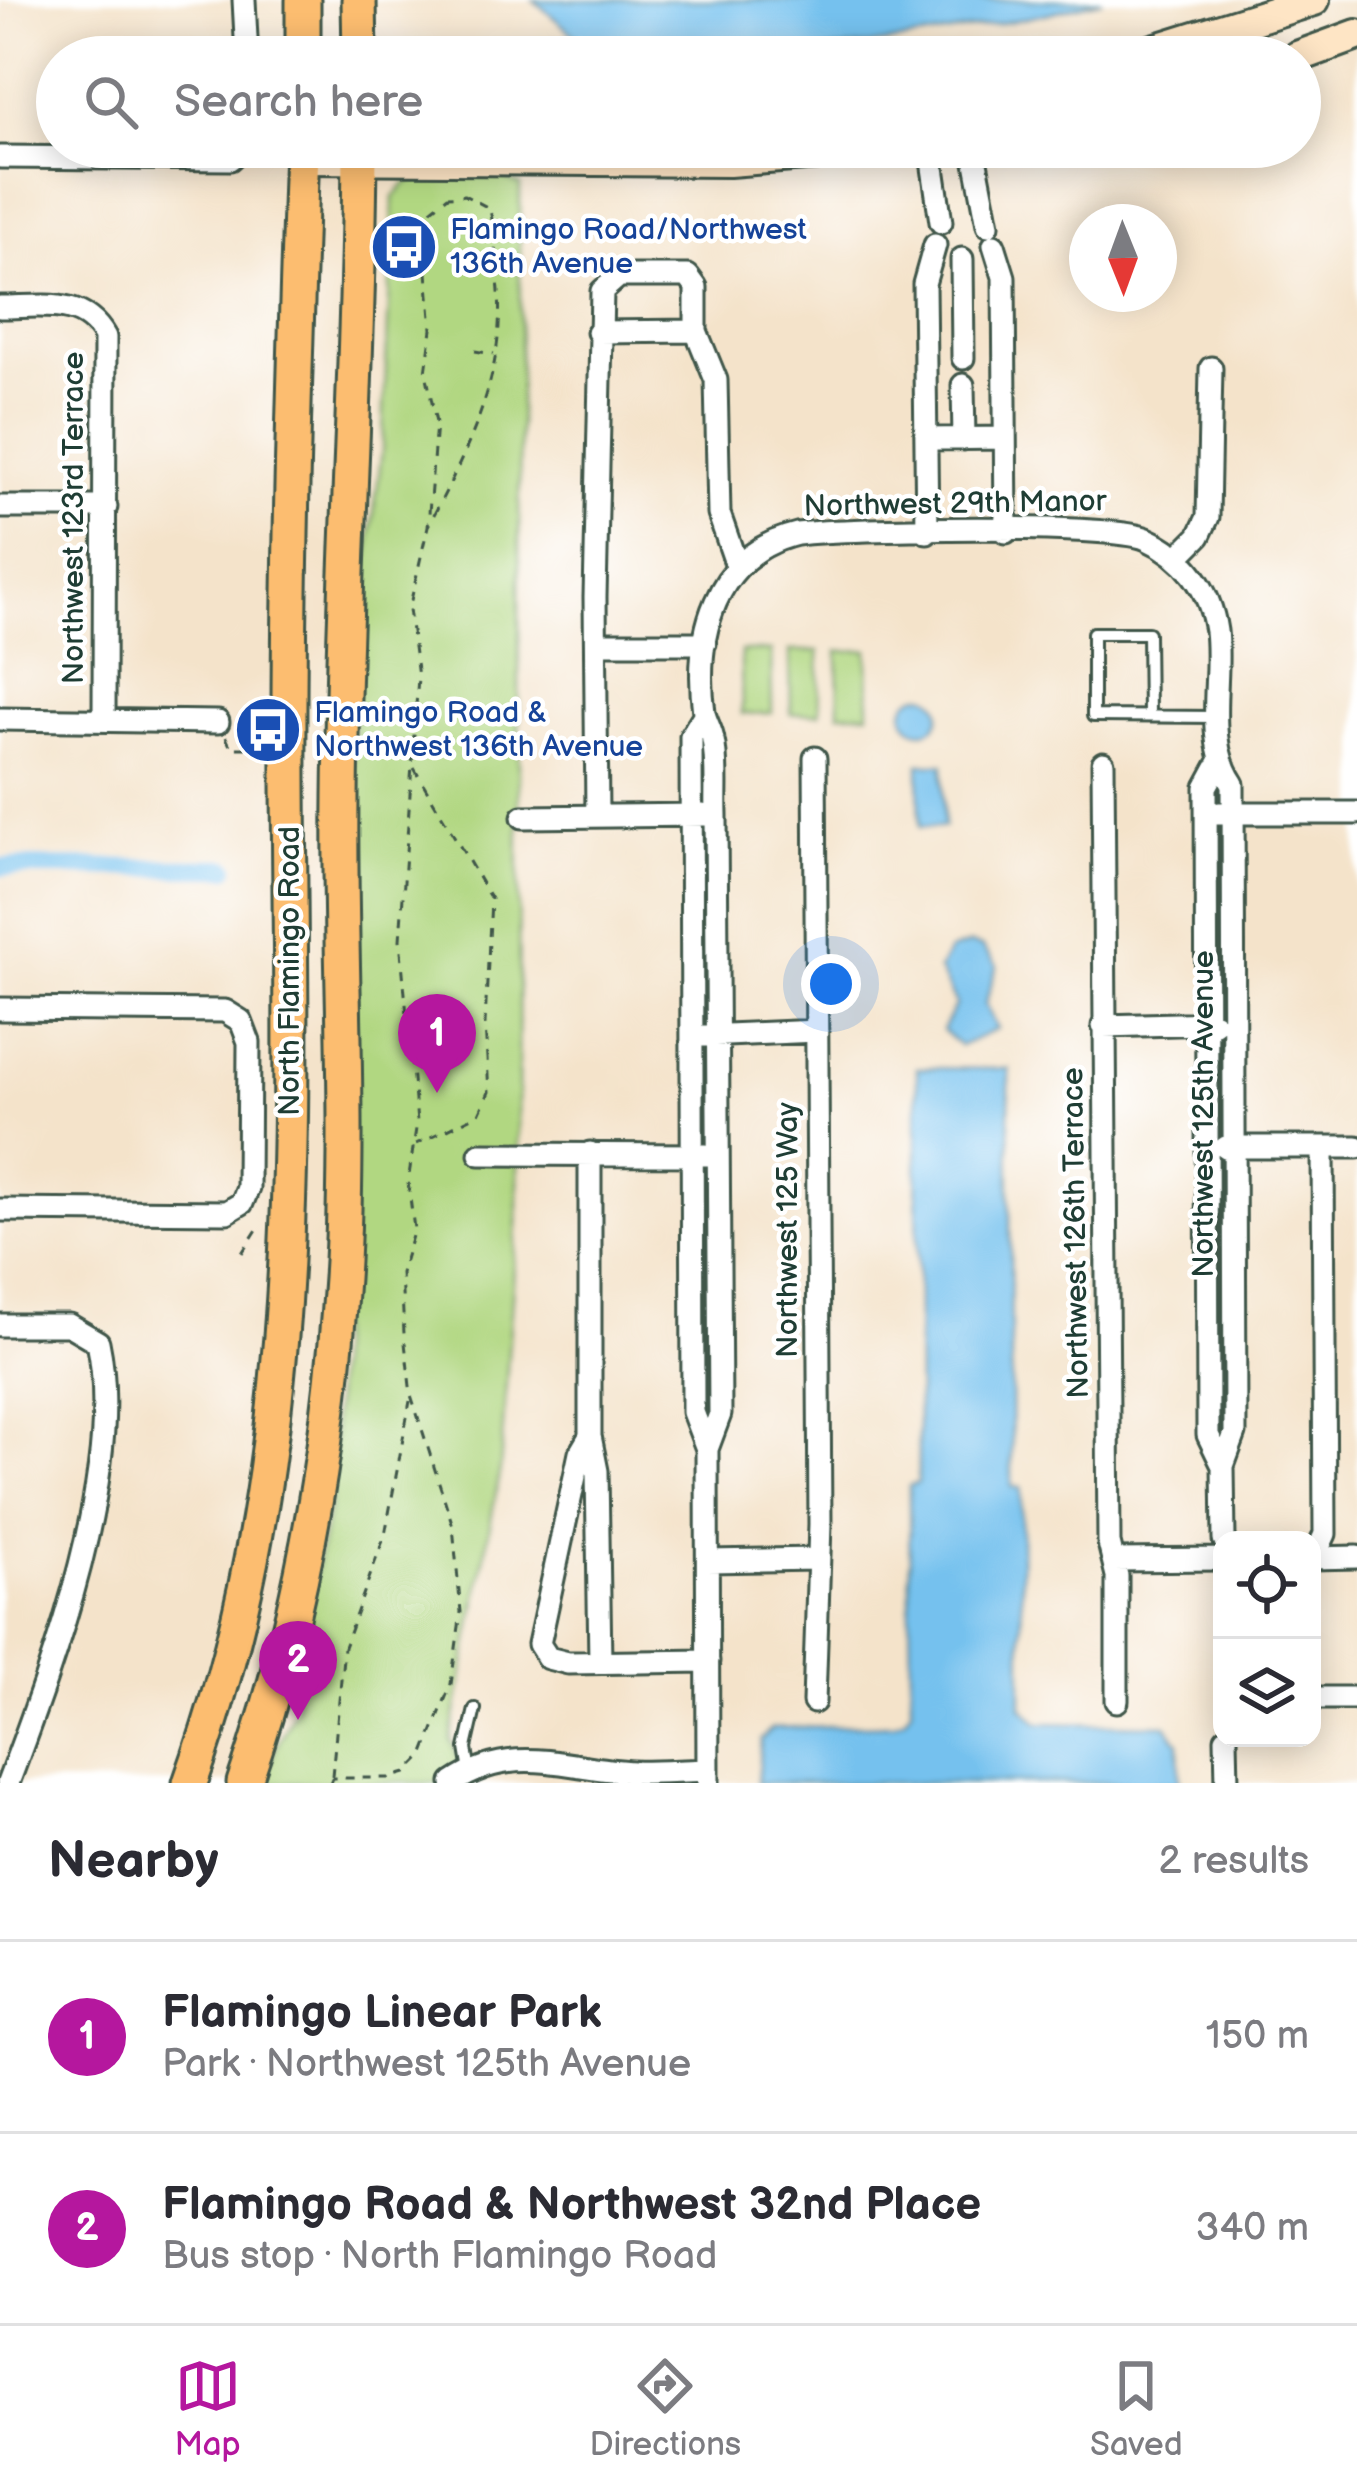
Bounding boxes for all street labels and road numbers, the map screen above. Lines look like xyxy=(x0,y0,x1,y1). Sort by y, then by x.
street label: Northwest 123rd Terrace xyxy=(56,352,92,684)
street label: Northwest 29th Manor xyxy=(803,483,1108,525)
street label: North Flamingo Road xyxy=(272,826,308,1116)
street label: Northwest 125th Avenue xyxy=(1186,950,1222,1278)
street label: Northwest 126th Terrace xyxy=(1055,1067,1097,1399)
street label: Northwest 125 Way xyxy=(770,1102,806,1358)

